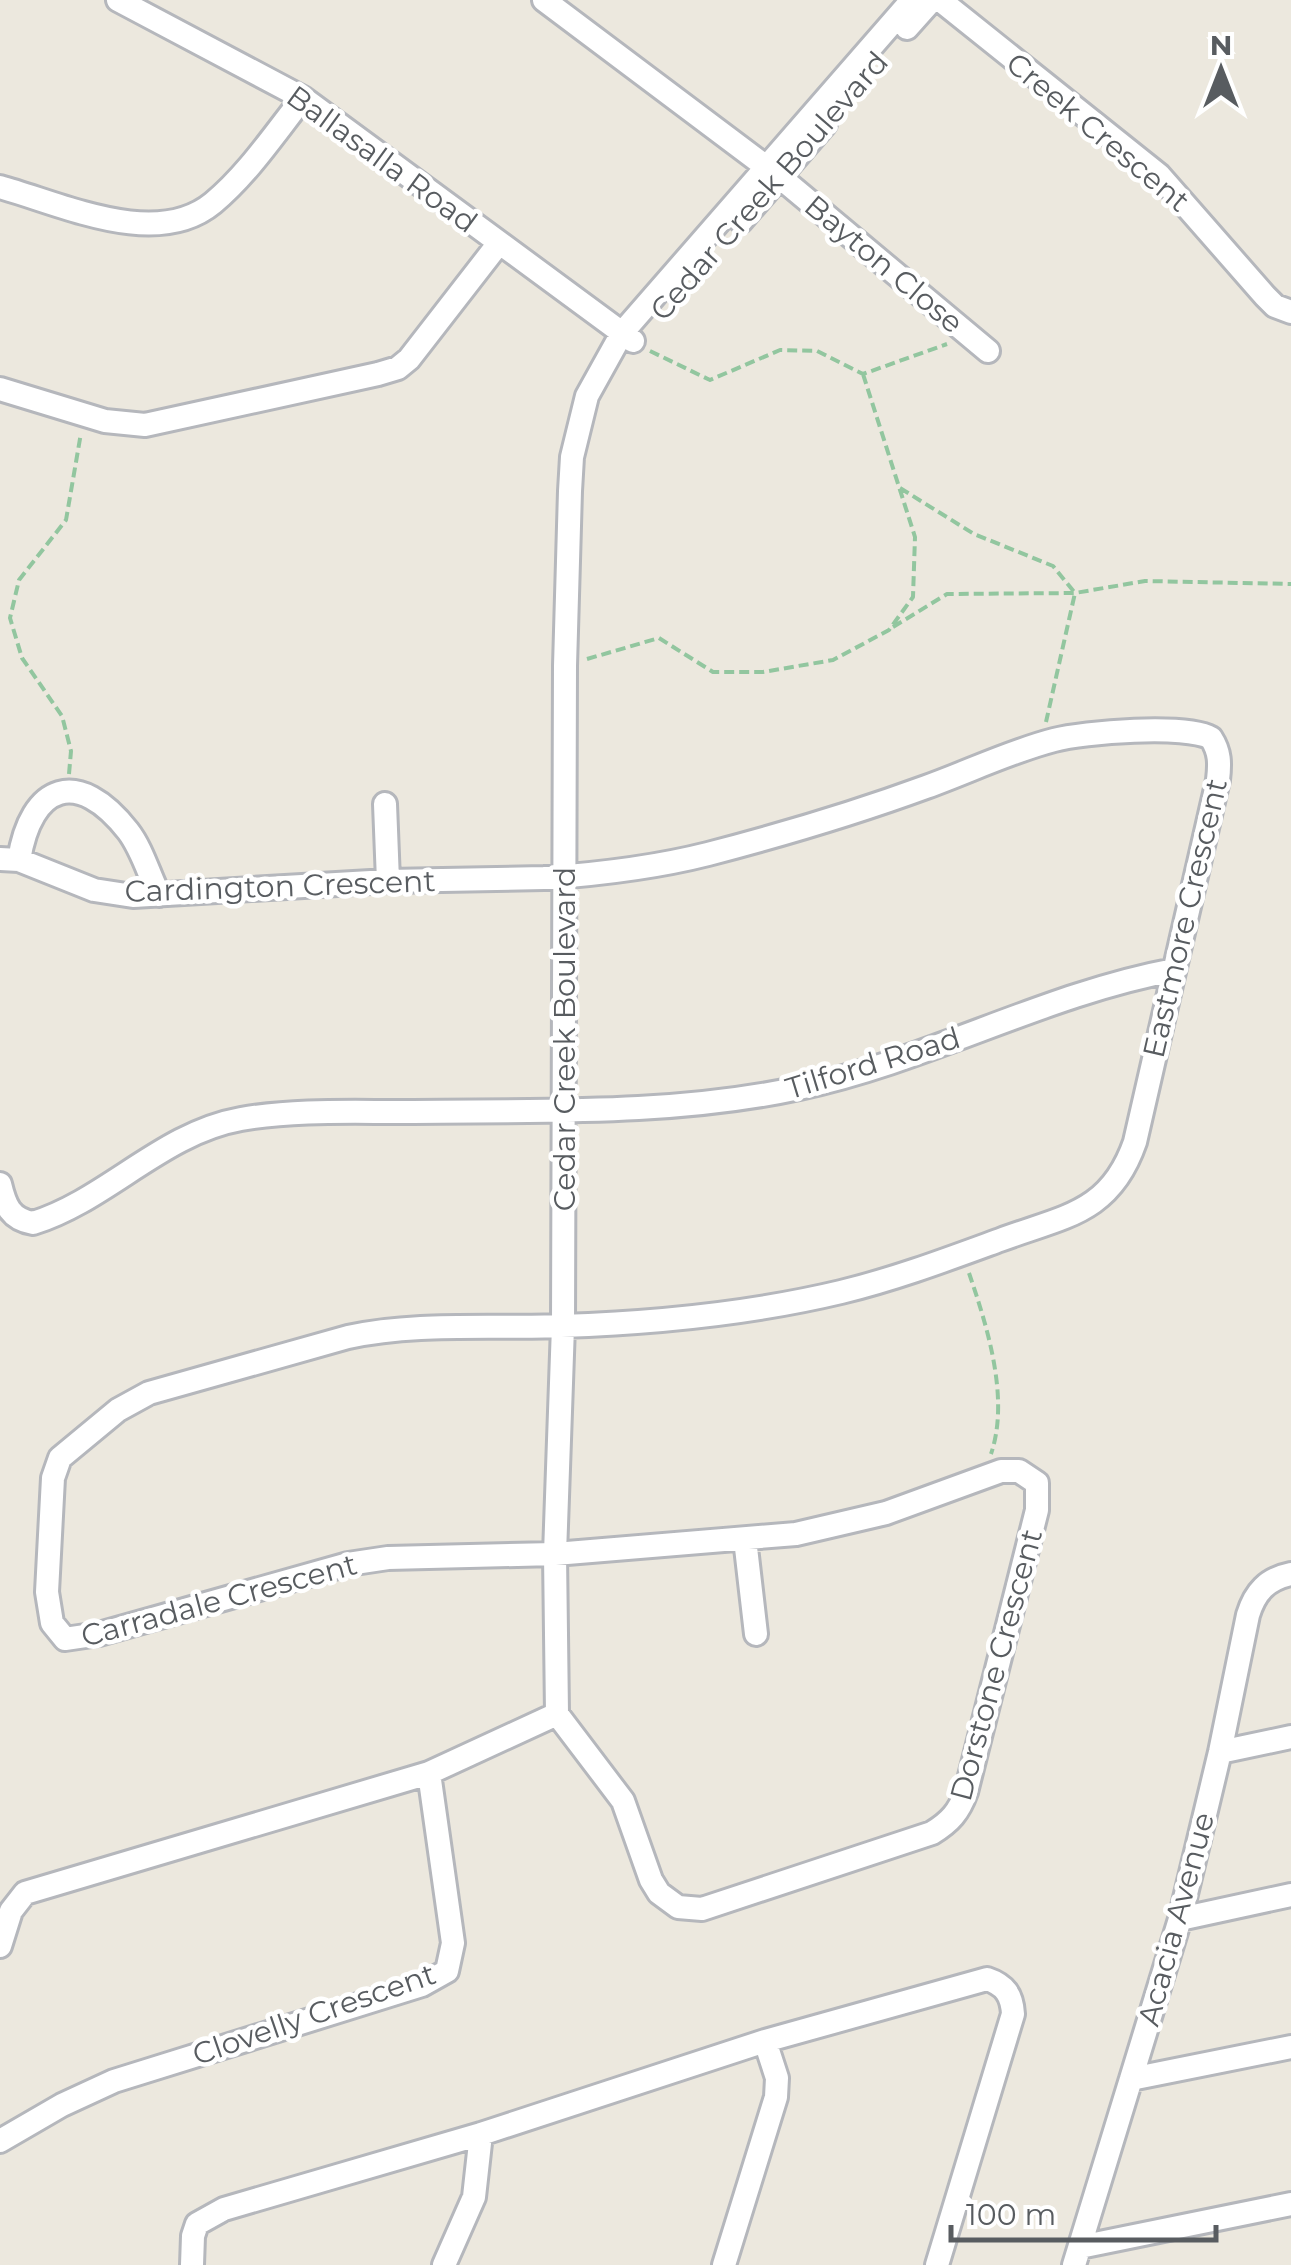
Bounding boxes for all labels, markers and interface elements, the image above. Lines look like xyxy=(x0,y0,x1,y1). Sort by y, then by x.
north arrow xyxy=(1171,20,1271,120)
text: N xyxy=(1210,28,1232,62)
street label: Cedar Creek Boulevard xyxy=(642,44,896,328)
street label: Creek Crescent xyxy=(999,45,1197,219)
street label: Ballasalla Road xyxy=(279,77,485,241)
street label: Bayton Close xyxy=(797,187,971,341)
street label: Eastmore Crescent xyxy=(1135,775,1235,1061)
street label: Cardington Crescent xyxy=(124,862,436,910)
street label: Cedar Creek Boulevard xyxy=(546,867,583,1211)
street label: Tilford Road xyxy=(781,1019,965,1107)
street label: Dorstone Crescent xyxy=(942,1525,1050,1805)
street label: Carradale Crescent xyxy=(77,1545,361,1655)
street label: Acacia Avenue xyxy=(1130,1808,1222,2030)
street label: Clovelly Crescent xyxy=(188,1955,440,2073)
scale bar xyxy=(951,2180,1216,2242)
text: 100 m xyxy=(966,2196,1056,2233)

